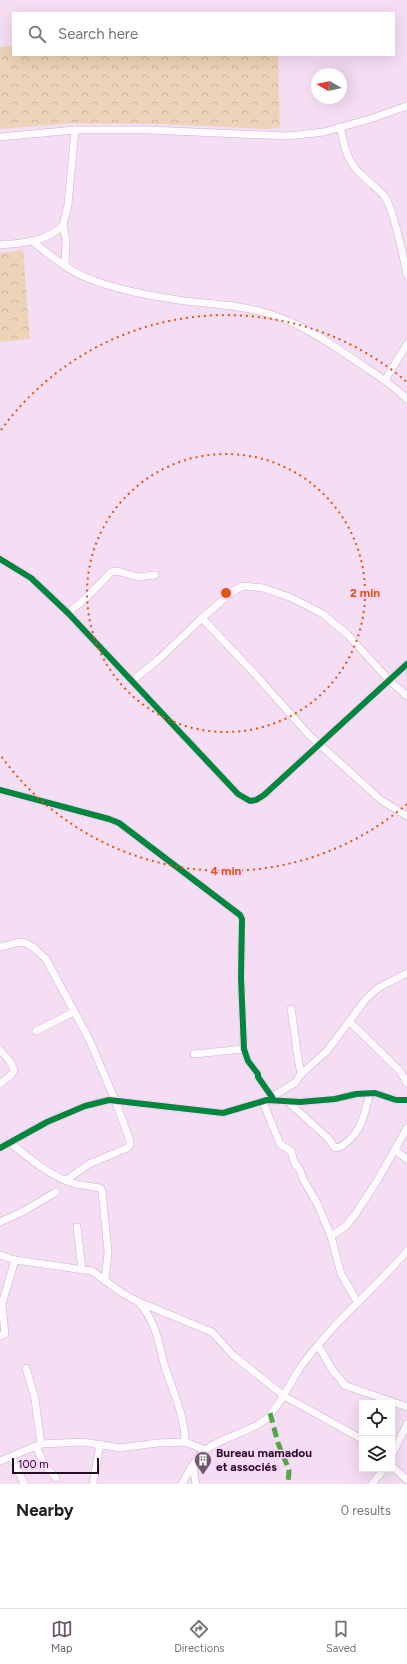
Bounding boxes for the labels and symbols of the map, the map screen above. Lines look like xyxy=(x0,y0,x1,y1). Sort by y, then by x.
north arrow xyxy=(311,68,347,104)
centre of rings xyxy=(219,586,233,600)
text: 2 min xyxy=(350,586,380,600)
text: 4 min xyxy=(211,864,242,878)
place label: Bureau mamadou et associés xyxy=(216,1446,312,1474)
building icon: Bureau mamadou et associés xyxy=(193,1450,213,1475)
scale bar xyxy=(12,1456,99,1475)

